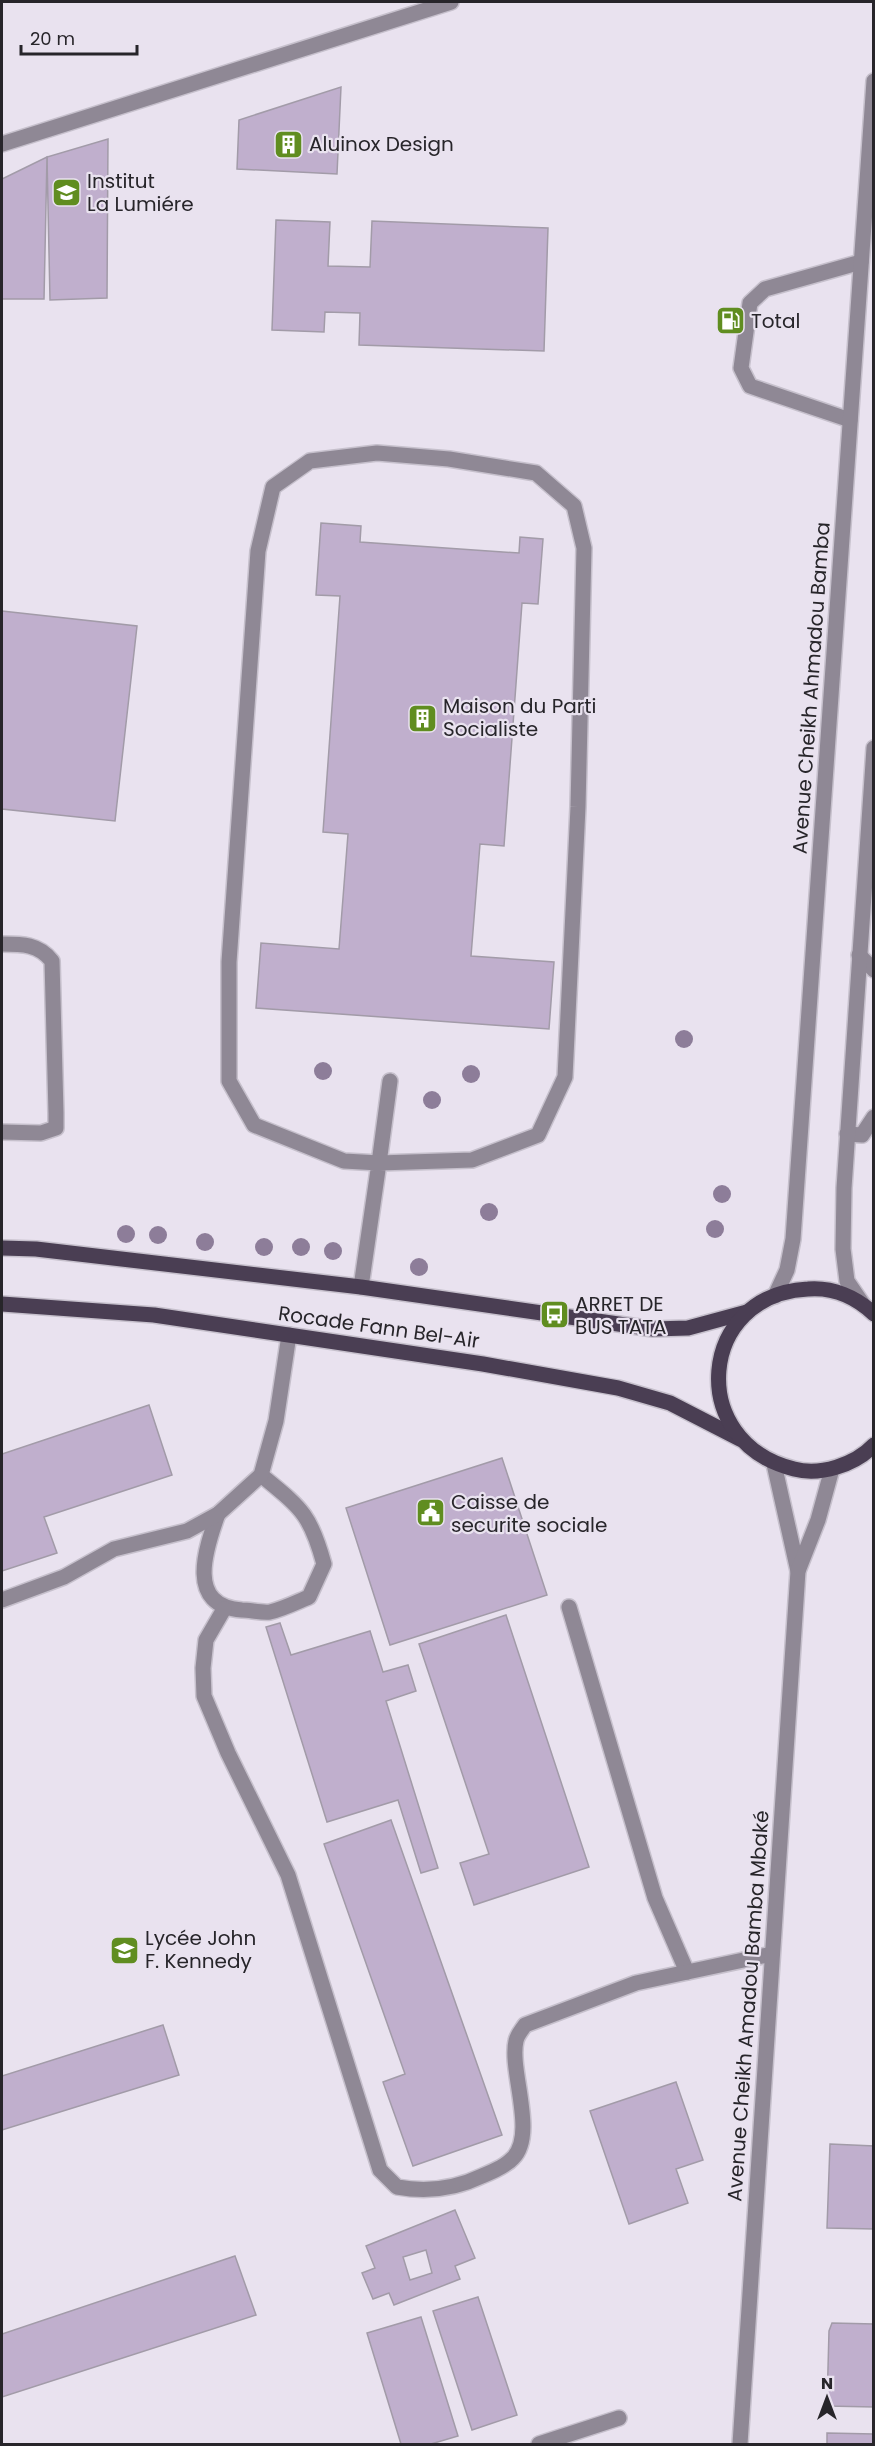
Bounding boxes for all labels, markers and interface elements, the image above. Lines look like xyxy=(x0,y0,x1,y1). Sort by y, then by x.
scale bar xyxy=(21,18,136,56)
text: 20 m xyxy=(30,26,75,51)
building icon: Aluinox Design xyxy=(272,128,304,160)
place label: Aluinox Design xyxy=(309,130,454,158)
place label: Institut La Lumiére xyxy=(87,167,194,218)
school or university icon: Institut La Lumiére xyxy=(50,177,82,209)
fuel station icon: Total xyxy=(714,305,746,337)
place label: Total xyxy=(751,307,800,335)
street label: Avenue Cheikh Ahmadou Bamba xyxy=(785,521,837,855)
place label: Maison du Parti Socialiste xyxy=(443,692,596,743)
building icon: Maison du Parti Socialiste xyxy=(406,702,438,734)
place label: ARRET DE BUS TATA xyxy=(575,1290,666,1341)
street label: Rocade Fann Bel-Air xyxy=(277,1299,481,1355)
bus stop icon: ARRET DE BUS TATA xyxy=(538,1299,570,1331)
place label: Caisse de securite sociale xyxy=(451,1488,607,1539)
public building icon: Caisse de securite sociale xyxy=(414,1497,446,1529)
street label: Avenue Cheikh Amadou Bamba Mbaké xyxy=(720,1809,776,2203)
place label: Lycée John F. Kennedy xyxy=(145,1924,256,1975)
school or university icon: Lycée John F. Kennedy xyxy=(108,1934,140,1966)
north arrow xyxy=(797,2368,857,2428)
text: N xyxy=(821,2372,833,2395)

